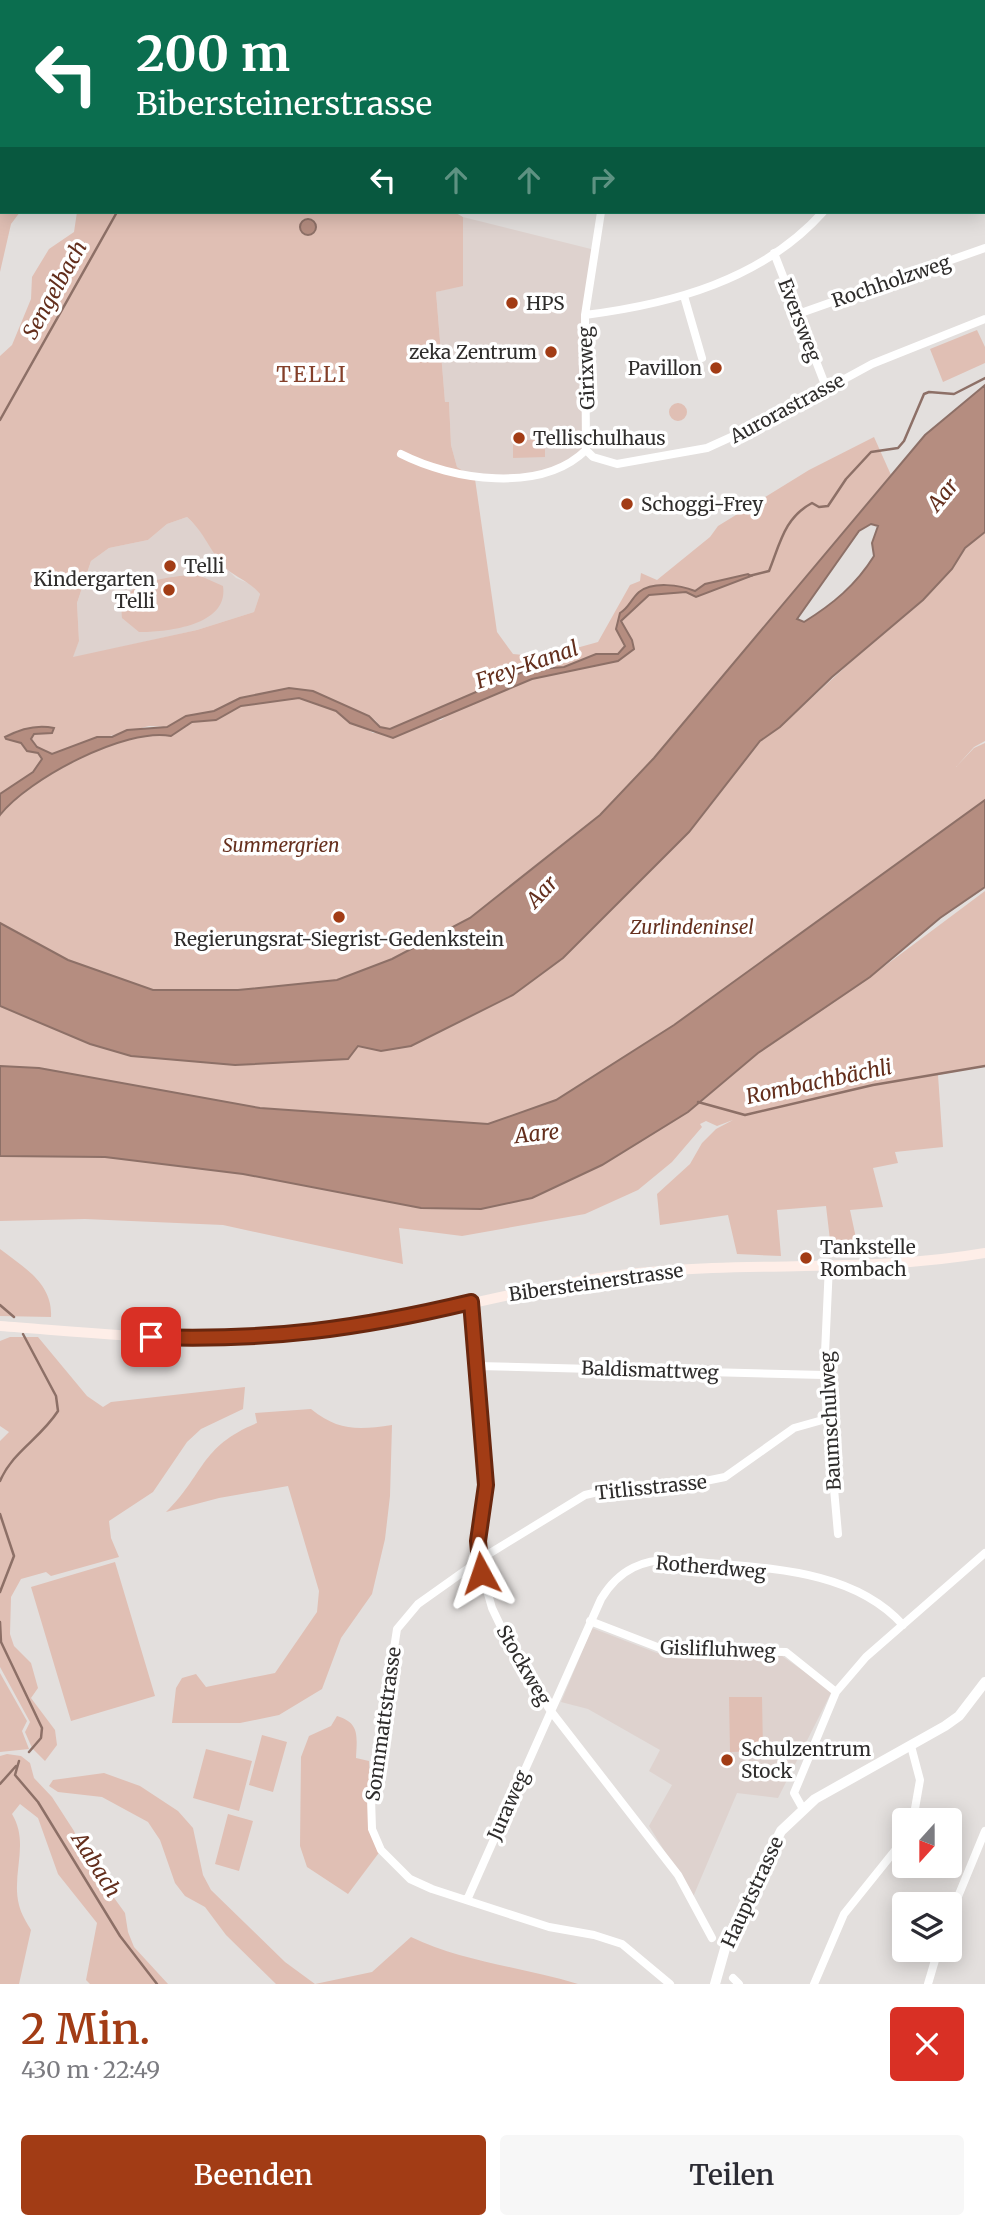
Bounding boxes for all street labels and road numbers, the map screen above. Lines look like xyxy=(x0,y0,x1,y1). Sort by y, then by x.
street label: Rochholzweg xyxy=(829,249,954,313)
street label: Eversweg xyxy=(773,275,827,365)
street label: Girixweg xyxy=(573,325,599,410)
street label: Aurorastrasse xyxy=(725,368,849,449)
street label: Bibersteinerstrasse xyxy=(507,1258,685,1306)
street label: Baumschulweg xyxy=(814,1350,846,1491)
street label: Baldismattweg xyxy=(581,1356,720,1384)
street label: Titlisstrasse xyxy=(594,1469,708,1505)
street label: Rotherdweg xyxy=(655,1550,768,1584)
street label: Stockweg xyxy=(491,1621,557,1710)
street label: Gislifluhweg xyxy=(660,1635,777,1663)
street label: Sonnmattstrasse xyxy=(360,1645,406,1803)
street label: Juraweg xyxy=(482,1766,534,1845)
street label: Hauptstrasse xyxy=(716,1832,788,1951)

